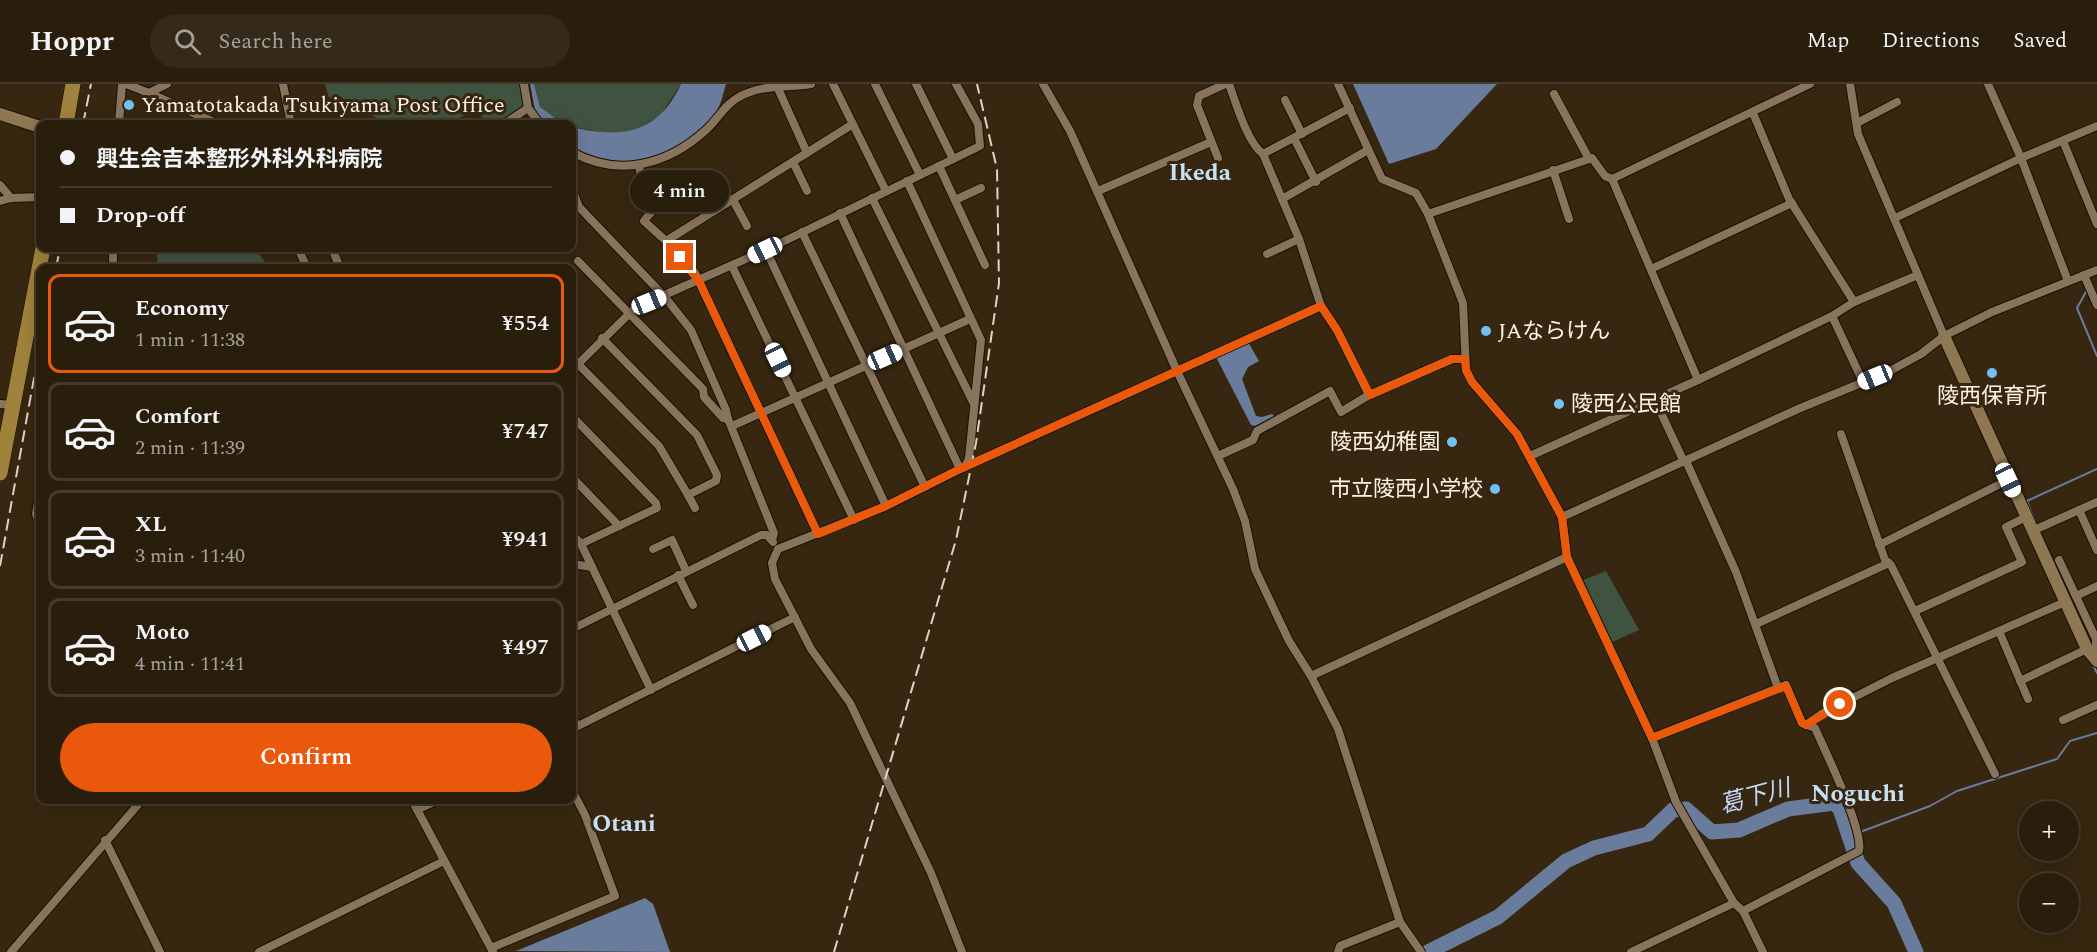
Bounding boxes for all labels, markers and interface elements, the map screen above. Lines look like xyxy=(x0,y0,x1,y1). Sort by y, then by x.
search box xyxy=(150,14,570,68)
text: Hoppr xyxy=(30,20,114,63)
icon: search xyxy=(171,25,204,58)
text: Search here xyxy=(219,25,333,58)
text: Map xyxy=(1807,25,1849,57)
text: Directions xyxy=(1882,25,1980,57)
text: Saved xyxy=(2013,25,2067,57)
place label: Yamatotakada Tsukiyama Post Office xyxy=(141,89,505,122)
marker: Yamatotakada Tsukiyama Post Office xyxy=(122,98,136,112)
text: 興生会吉本整形外科外科病院 xyxy=(96,143,382,176)
district label: Ikeda xyxy=(1169,155,1232,191)
callout: 4 min xyxy=(630,170,730,212)
text: 4 min xyxy=(654,176,705,206)
text: Drop-off xyxy=(96,199,185,232)
car xyxy=(745,234,785,266)
route end xyxy=(666,243,693,270)
car xyxy=(629,287,669,317)
text: Economy xyxy=(135,292,228,325)
icon: car xyxy=(63,297,117,351)
text: ¥554 xyxy=(502,307,549,340)
place label: JAならけん xyxy=(1498,315,1610,348)
marker: JAならけん xyxy=(1479,324,1493,338)
text: 1 min · 11:38 xyxy=(135,325,245,355)
car xyxy=(762,340,794,380)
car xyxy=(865,341,905,373)
car xyxy=(1855,362,1895,392)
marker: 陵西保育所 xyxy=(1985,366,1999,380)
place label: 陵西保育所 xyxy=(1937,380,2047,413)
place label: 陵西公民館 xyxy=(1571,388,1681,421)
marker: 陵西公民館 xyxy=(1552,397,1566,411)
text: Comfort xyxy=(135,400,220,433)
icon: car xyxy=(63,405,117,459)
text: ¥747 xyxy=(502,415,549,448)
place label: 陵西幼稚園 xyxy=(1330,426,1440,459)
text: 2 min · 11:39 xyxy=(135,433,245,463)
marker: 陵西幼稚園 xyxy=(1445,435,1459,449)
car xyxy=(1992,460,2024,500)
place label: 市立陵西小学校 xyxy=(1329,473,1483,506)
marker: 市立陵西小学校 xyxy=(1488,482,1502,496)
text: XL xyxy=(135,508,166,541)
icon: car xyxy=(63,513,117,567)
text: ¥941 xyxy=(502,523,549,556)
text: 3 min · 11:40 xyxy=(135,541,245,571)
text: Moto xyxy=(135,616,189,649)
icon: car xyxy=(63,621,117,675)
car xyxy=(734,622,774,654)
text: ¥497 xyxy=(502,631,549,664)
text: 4 min · 11:41 xyxy=(135,649,245,679)
route start xyxy=(1826,690,1853,717)
button: Confirm xyxy=(60,723,552,792)
water label: 葛下川 xyxy=(1716,770,1797,824)
district label: Noguchi xyxy=(1811,776,1905,812)
map controls xyxy=(2019,801,2079,933)
button: + xyxy=(2019,801,2079,861)
district label: Otani xyxy=(592,806,656,842)
button: − xyxy=(2019,873,2079,933)

